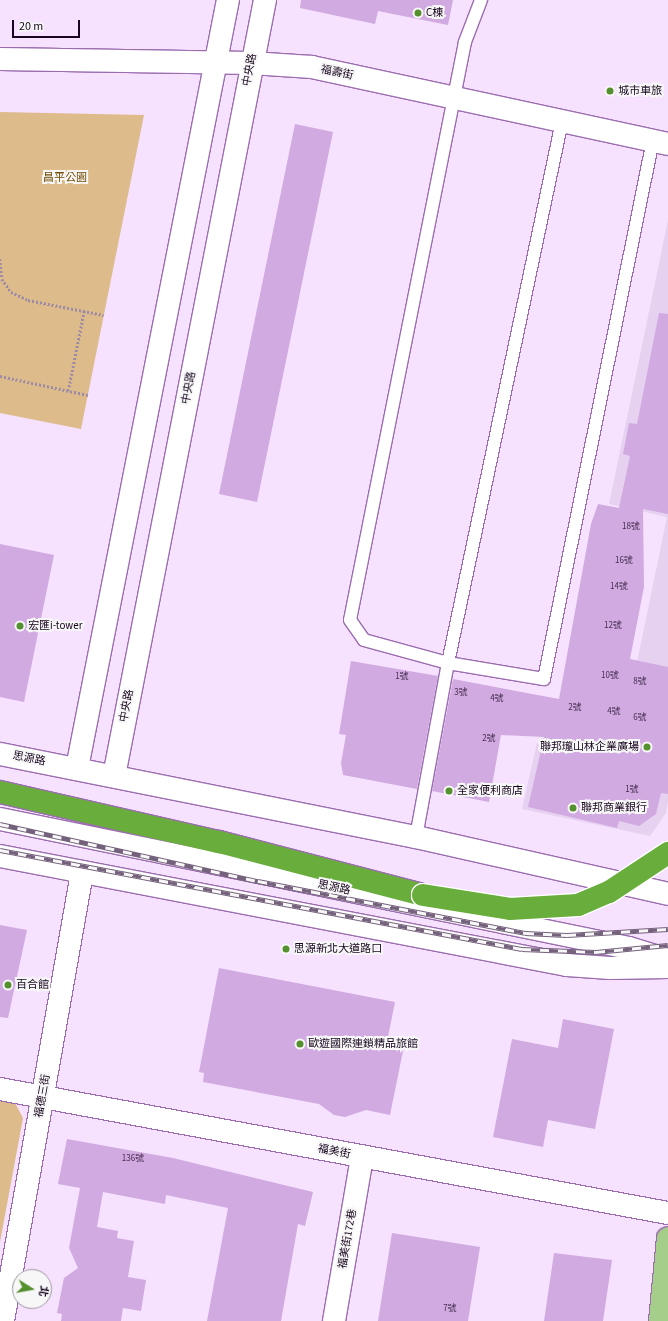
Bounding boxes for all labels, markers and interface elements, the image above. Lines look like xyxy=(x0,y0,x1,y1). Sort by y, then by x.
place label: C棟 xyxy=(426,6,443,20)
marker: C棟 xyxy=(413,8,423,18)
scale bar xyxy=(14,12,82,38)
text: 20 m xyxy=(19,18,43,35)
street label: 中央路 xyxy=(240,53,260,87)
street label: 福壽街 xyxy=(319,63,355,83)
place label: 城市車旅 xyxy=(618,84,662,98)
marker: 城市車旅 xyxy=(605,86,615,96)
park label: 昌平公園 xyxy=(43,171,87,185)
street label: 中央路 xyxy=(179,371,199,405)
house number: 18號 xyxy=(622,522,640,532)
house number: 16號 xyxy=(615,556,633,566)
house number: 14號 xyxy=(610,582,628,592)
place label: 宏匯i-tower xyxy=(28,619,82,633)
marker: 宏匯i-tower xyxy=(15,621,25,631)
house number: 12號 xyxy=(604,621,622,631)
house number: 10號 xyxy=(601,671,619,681)
house number: 1號 xyxy=(395,672,409,682)
house number: 8號 xyxy=(633,677,647,687)
house number: 3號 xyxy=(454,688,468,698)
street label: 中央路 xyxy=(117,689,137,723)
house number: 4號 xyxy=(490,694,504,704)
house number: 2號 xyxy=(568,703,582,713)
house number: 4號 xyxy=(607,707,621,717)
house number: 6號 xyxy=(633,713,647,723)
house number: 2號 xyxy=(482,734,496,744)
place label: 聯邦瓏山林企業廣場 xyxy=(540,740,639,754)
marker: 聯邦瓏山林企業廣場 xyxy=(642,742,652,752)
street label: 思源路 xyxy=(12,749,46,769)
place label: 全家便利商店 xyxy=(457,784,523,798)
house number: 1號 xyxy=(625,785,639,795)
marker: 全家便利商店 xyxy=(444,786,454,796)
place label: 聯邦商業銀行 xyxy=(581,801,647,815)
marker: 聯邦商業銀行 xyxy=(568,803,578,813)
street label: 思源路 xyxy=(316,878,352,898)
place label: 思源新北大道路口 xyxy=(294,942,382,956)
marker: 思源新北大道路口 xyxy=(281,944,291,954)
place label: 百合館 xyxy=(16,978,49,992)
marker: 百合館 xyxy=(3,980,13,990)
place label: 歐遊國際連鎖精品旅館 xyxy=(308,1037,418,1051)
marker: 歐遊國際連鎖精品旅館 xyxy=(295,1039,305,1049)
street label: 福德三街 xyxy=(33,1073,53,1119)
street label: 福美街 xyxy=(317,1142,351,1162)
house number: 136號 xyxy=(122,1154,144,1164)
street label: 福美街172巷 xyxy=(336,1208,360,1270)
north arrow xyxy=(12,1269,52,1309)
text: 北 xyxy=(35,1284,52,1298)
house number: 7號 xyxy=(443,1304,457,1314)

